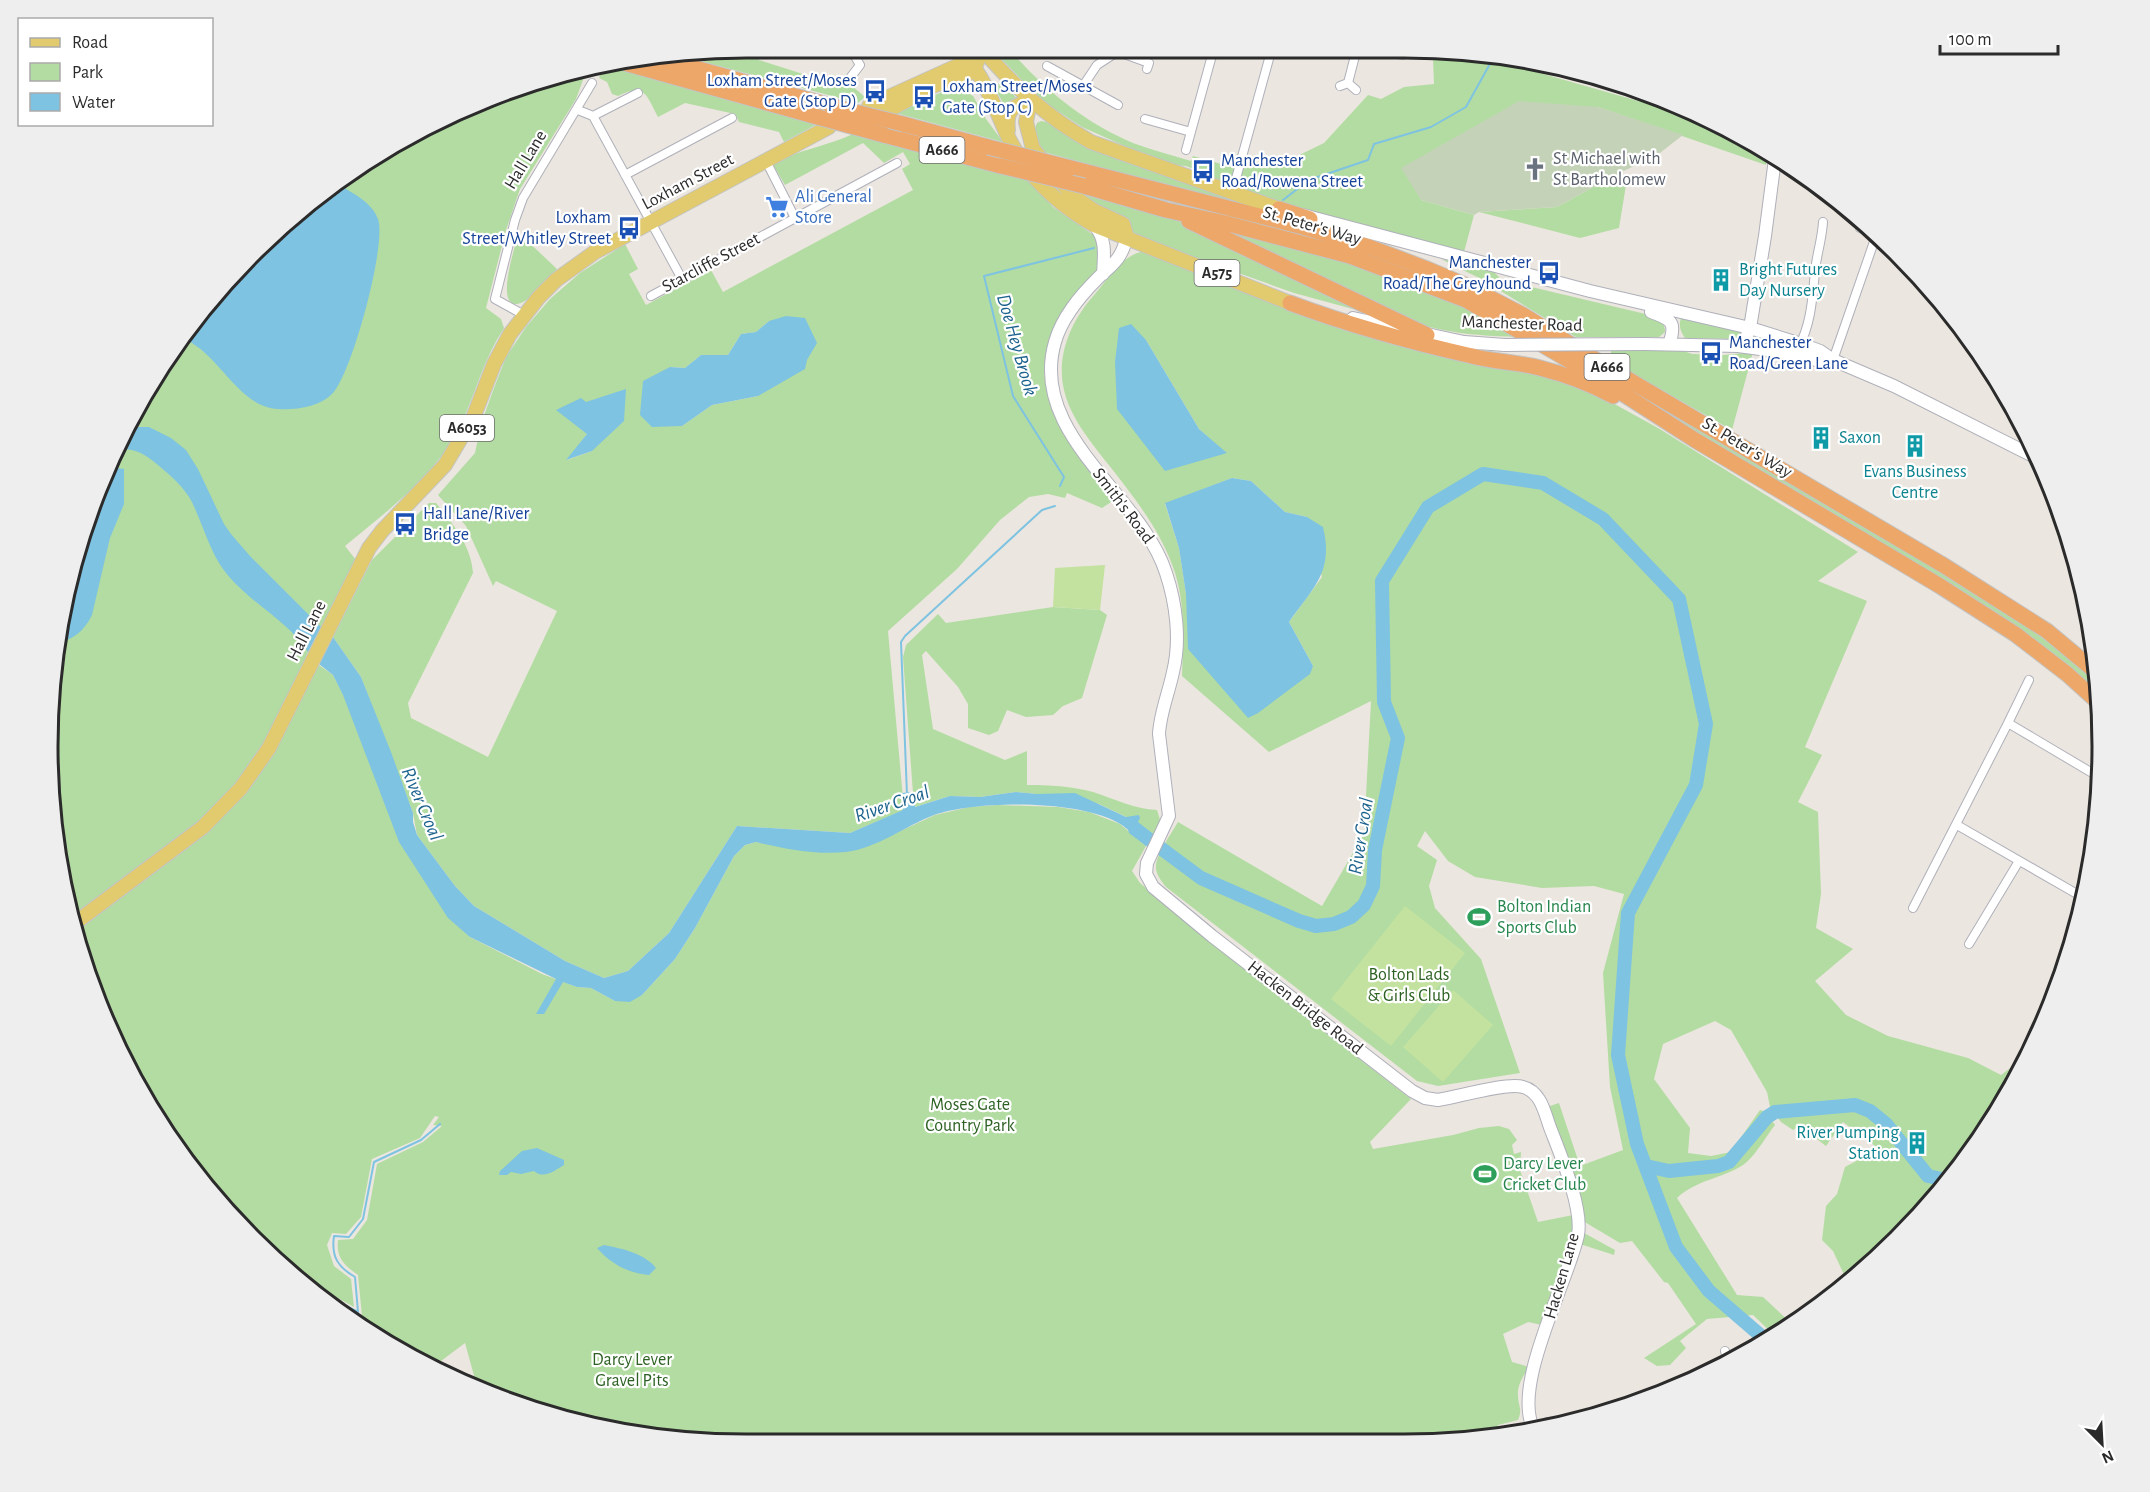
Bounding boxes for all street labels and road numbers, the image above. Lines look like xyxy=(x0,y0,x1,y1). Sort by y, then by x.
street label: Hall Lane xyxy=(501,127,551,193)
road number: A666 xyxy=(920,137,964,163)
street label: Loxham Street xyxy=(639,150,737,214)
street label: St. Peter's Way xyxy=(1261,203,1363,249)
street label: Starcliffe Street xyxy=(659,230,763,296)
road number: A575 xyxy=(1194,260,1240,286)
street label: Manchester Road xyxy=(1461,313,1583,335)
road number: A666 xyxy=(1584,354,1630,380)
street label: St. Peter's Way xyxy=(1699,414,1795,482)
road number: A6053 xyxy=(440,415,494,441)
street label: Smith's Road xyxy=(1089,465,1157,547)
street label: Hall Lane xyxy=(284,598,330,664)
street label: Hacken Bridge Road xyxy=(1244,958,1366,1058)
street label: Hacken Lane xyxy=(1541,1231,1583,1321)

